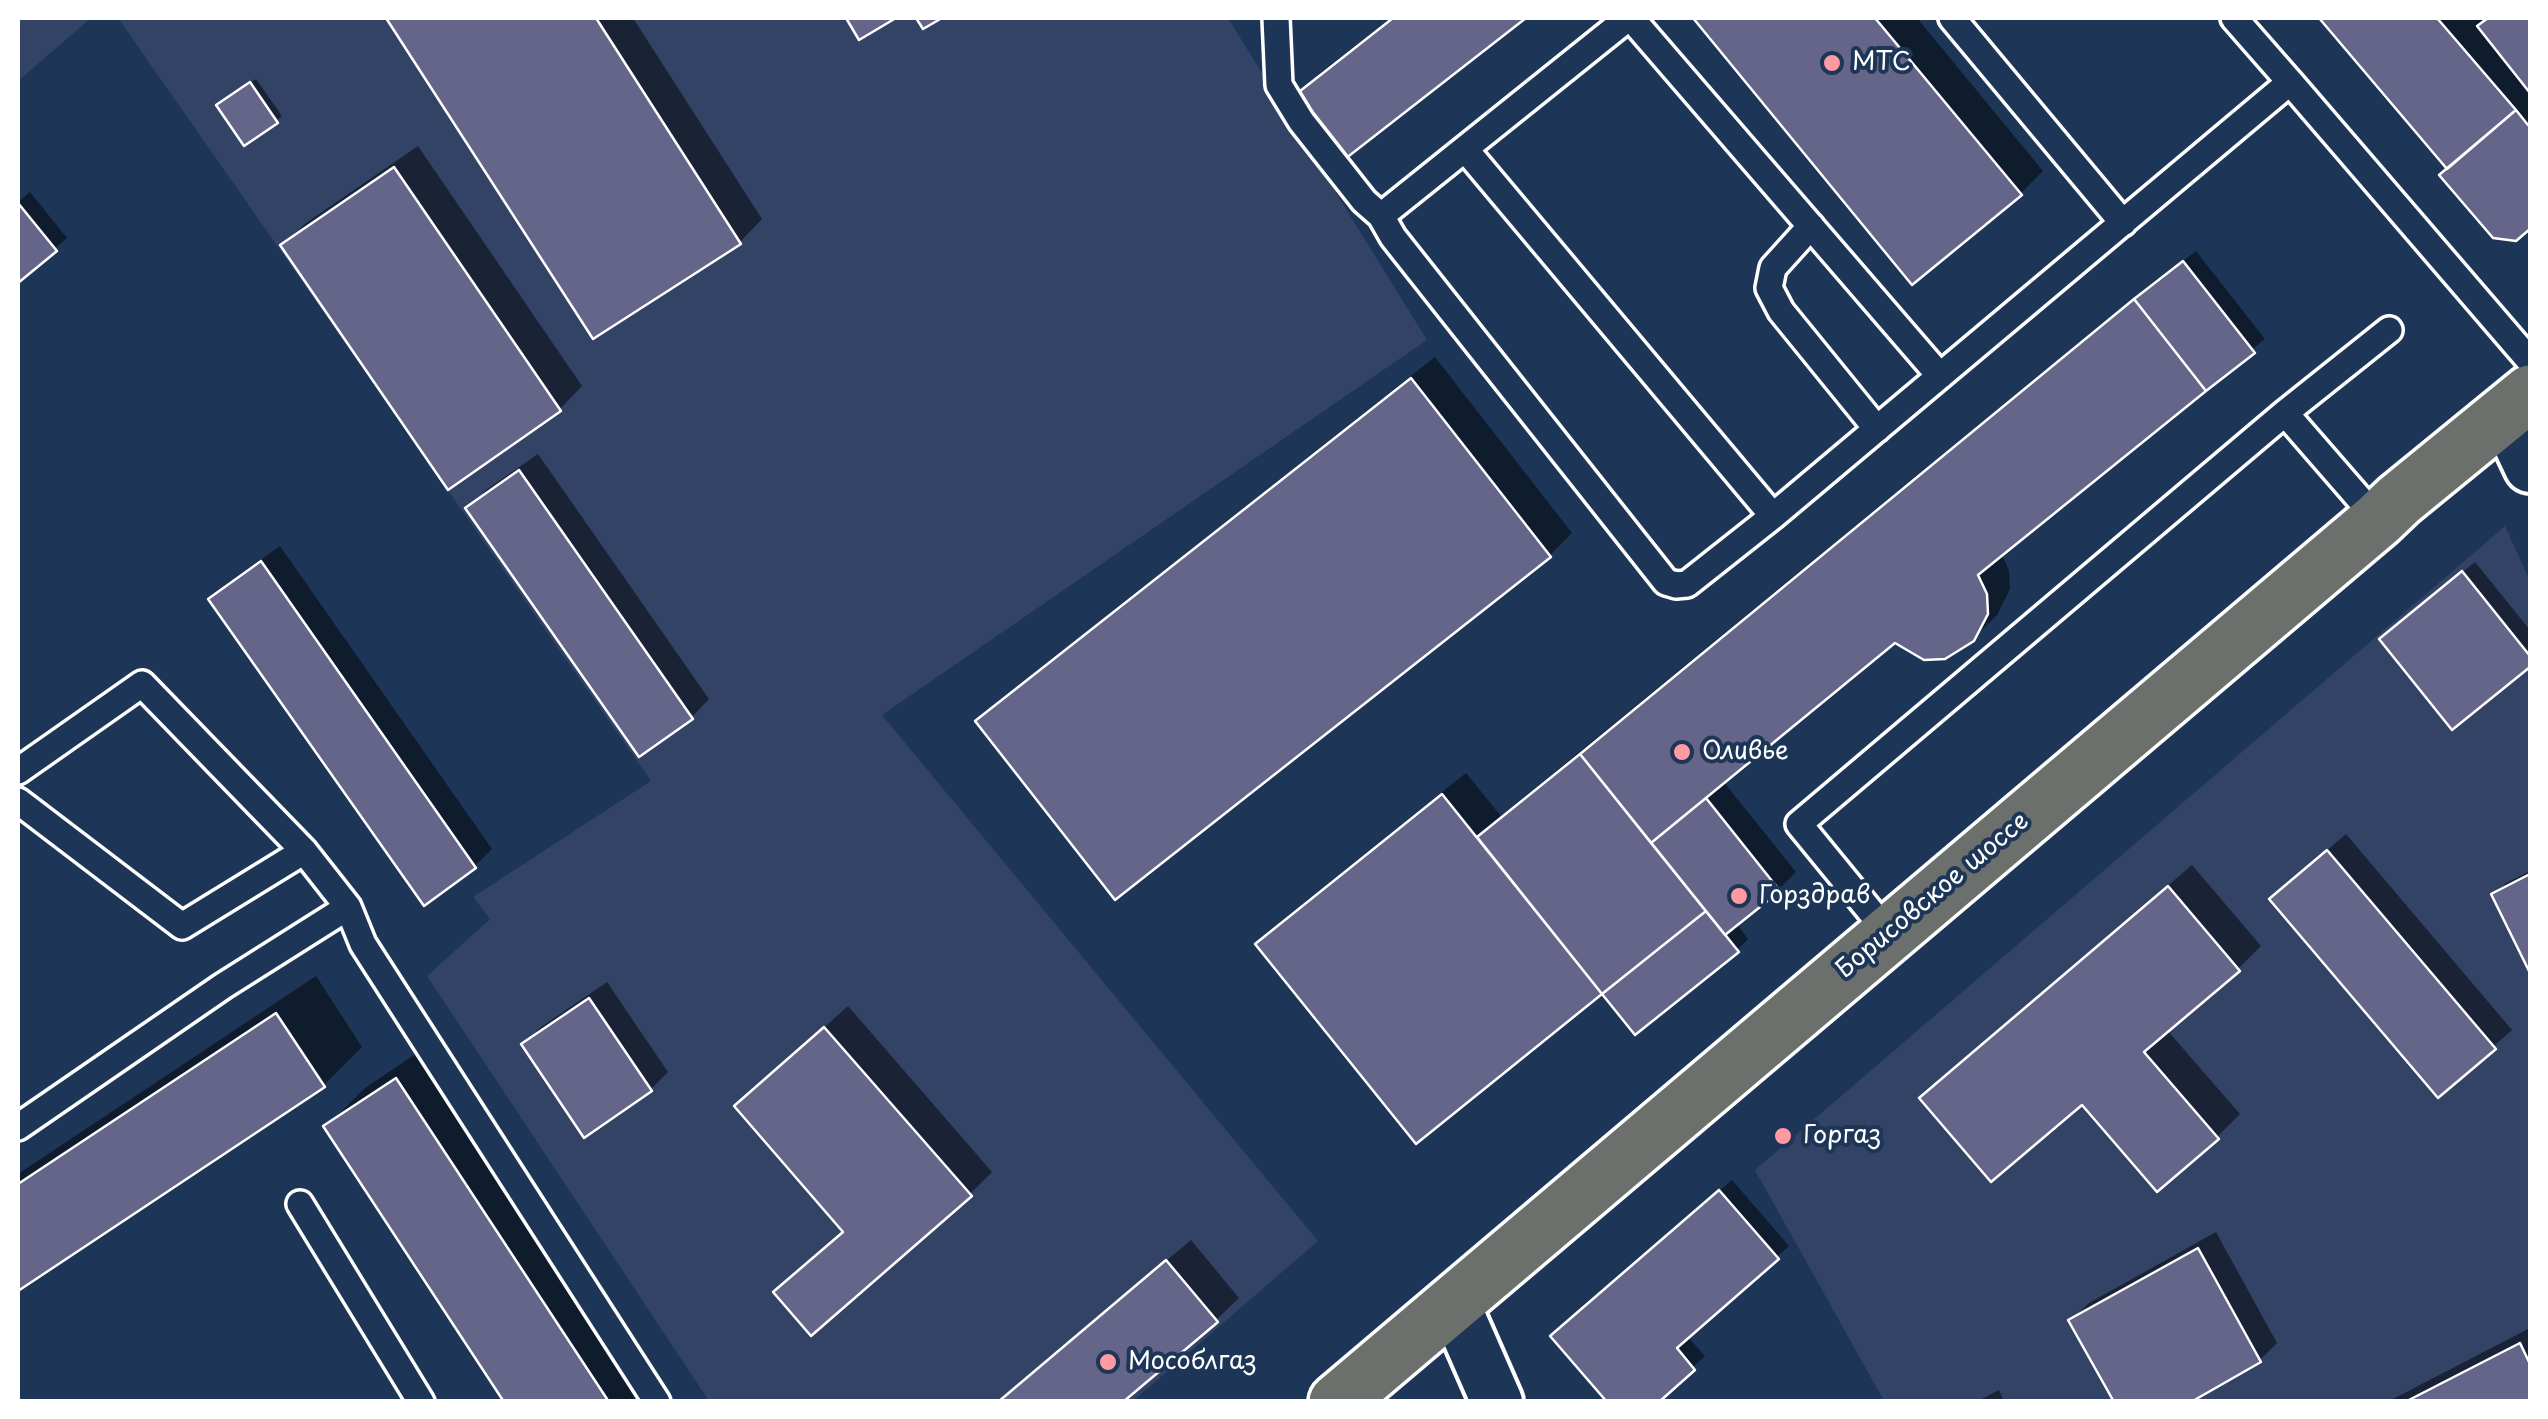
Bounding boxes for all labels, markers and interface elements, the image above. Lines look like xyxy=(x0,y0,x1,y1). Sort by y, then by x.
place label: МТС xyxy=(1852,48,1911,78)
marker: МТС xyxy=(1821,52,1843,74)
place label: Оливье xyxy=(1702,737,1789,767)
marker: Оливье xyxy=(1671,741,1693,763)
street label: Борисовское шоссе xyxy=(1831,807,2035,985)
place label: Горздрав xyxy=(1759,881,1870,911)
marker: Горздрав xyxy=(1728,885,1750,907)
place label: Горгаз xyxy=(1803,1121,1881,1151)
marker: Горгаз xyxy=(1772,1125,1794,1147)
place label: Мособлгаз xyxy=(1128,1347,1257,1377)
marker: Мособлгаз xyxy=(1097,1351,1119,1373)

